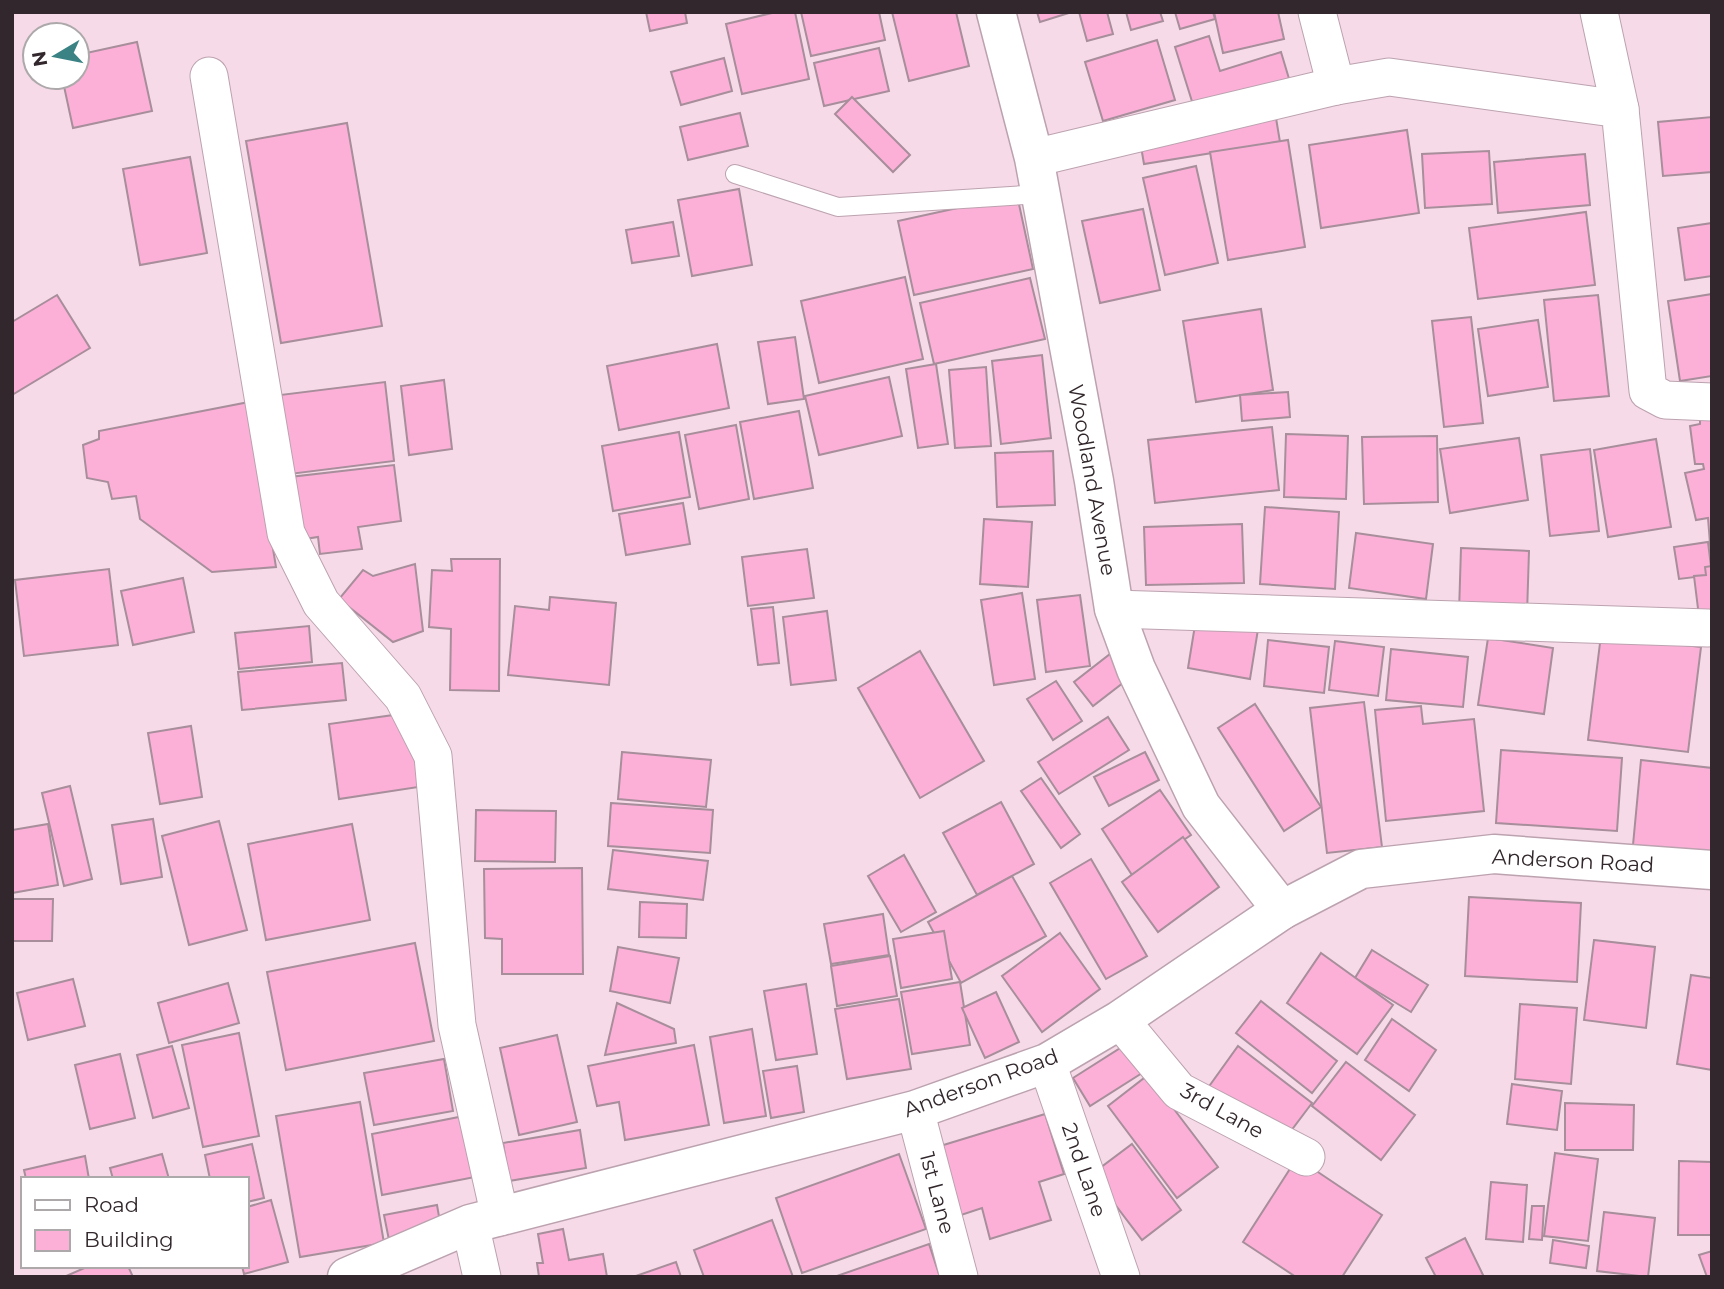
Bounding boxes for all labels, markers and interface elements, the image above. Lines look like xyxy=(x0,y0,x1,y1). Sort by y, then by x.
north arrow xyxy=(21,21,91,91)
text: N xyxy=(27,49,52,68)
street label: Woodland Avenue xyxy=(1063,382,1122,578)
street label: Anderson Road xyxy=(1491,844,1655,877)
street label: Anderson Road xyxy=(900,1043,1061,1122)
street label: 3rd Lane xyxy=(1176,1077,1268,1144)
street label: 2nd Lane xyxy=(1057,1120,1112,1220)
street label: 1st Lane xyxy=(915,1149,960,1236)
legend xyxy=(21,1177,248,1268)
text: Road xyxy=(84,1192,139,1217)
text: Building xyxy=(84,1227,174,1252)

